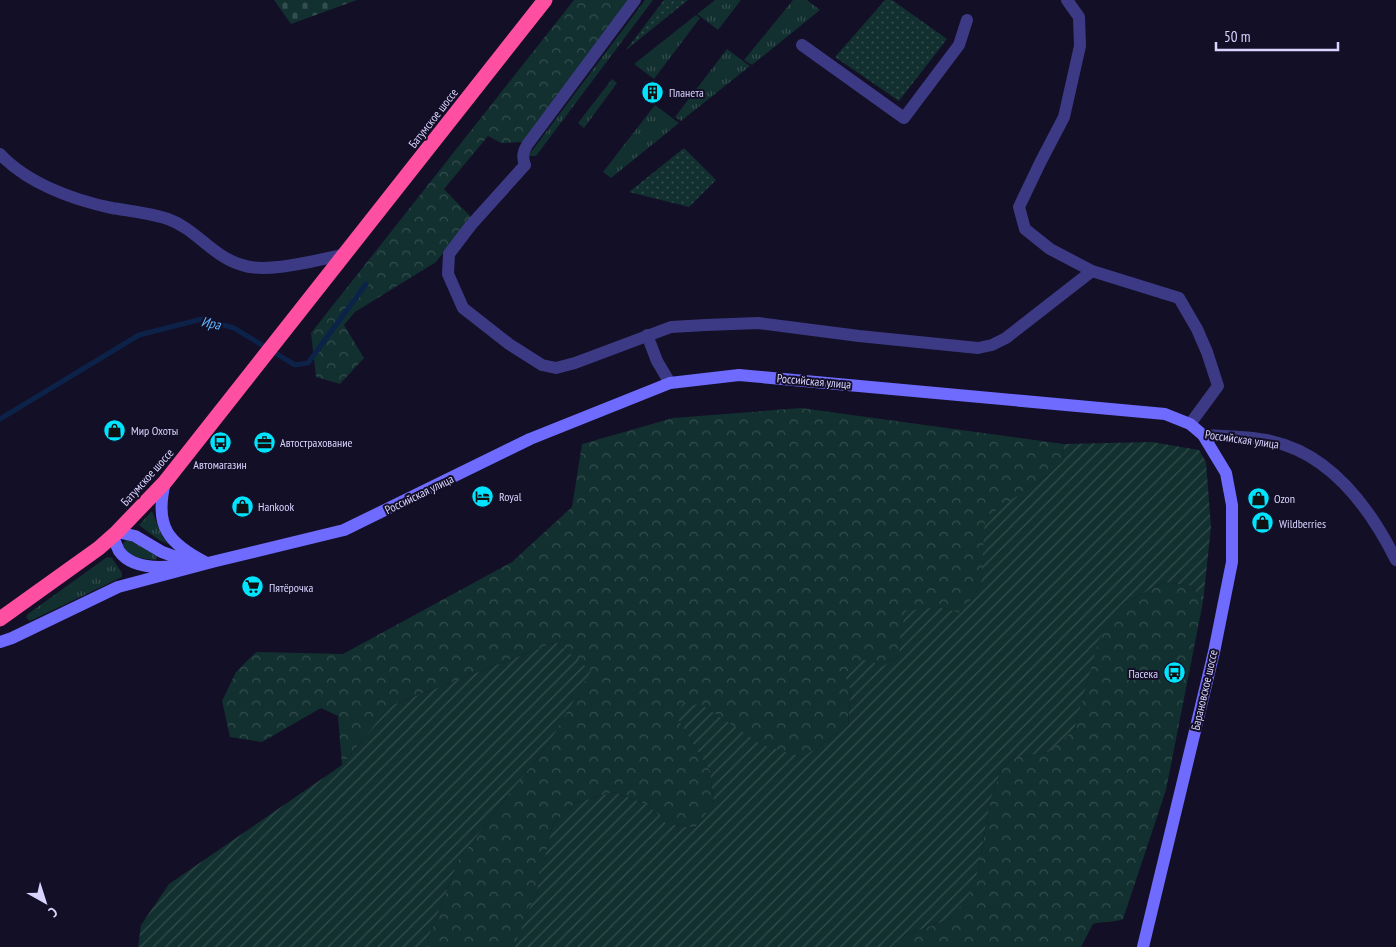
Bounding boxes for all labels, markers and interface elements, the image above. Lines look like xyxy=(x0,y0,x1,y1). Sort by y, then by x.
scale bar xyxy=(1216,20,1338,52)
text: 50 m xyxy=(1224,27,1250,46)
building icon: Планета xyxy=(641,80,665,104)
street label: Батумское шоссе xyxy=(405,85,461,151)
place label: Планета xyxy=(669,85,704,100)
water label: Ира xyxy=(200,312,224,334)
street label: Российская улица xyxy=(776,370,852,392)
shop icon: Мир Охоты xyxy=(103,418,127,442)
place label: Мир Охоты xyxy=(131,423,178,438)
street label: Российская улица xyxy=(1204,426,1280,452)
office icon: Автострахование xyxy=(252,430,276,454)
bus stop icon: Автомагазин xyxy=(208,431,232,455)
place label: Автострахование xyxy=(280,435,352,450)
street label: Батумское шоссе xyxy=(117,445,177,509)
place label: Автомагазин xyxy=(193,457,247,472)
street label: Российская улица xyxy=(382,471,456,517)
hotel icon: Royal xyxy=(471,484,495,508)
shop icon: Ozon xyxy=(1246,486,1270,510)
place label: Royal xyxy=(499,489,522,504)
place label: Ozon xyxy=(1274,491,1295,506)
shop icon: Hankook xyxy=(230,494,254,518)
place label: Hankook xyxy=(258,499,294,514)
shop icon: Wildberries xyxy=(1251,511,1275,535)
place label: Wildberries xyxy=(1279,516,1326,531)
supermarket icon: Пятёрочка xyxy=(241,575,265,599)
place label: Пятёрочка xyxy=(269,580,313,595)
street label: Барановское шоссе xyxy=(1187,648,1221,732)
bus stop icon: Пасека xyxy=(1162,661,1186,685)
place label: Пасека xyxy=(1128,666,1158,681)
north arrow xyxy=(20,877,70,927)
text: С xyxy=(45,903,61,921)

